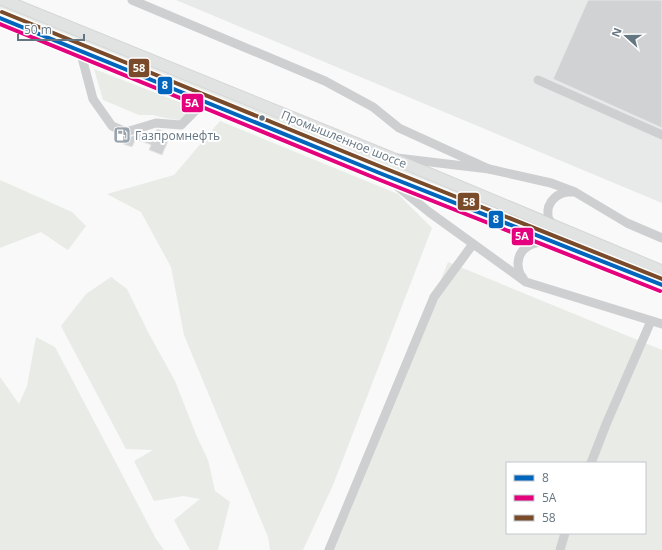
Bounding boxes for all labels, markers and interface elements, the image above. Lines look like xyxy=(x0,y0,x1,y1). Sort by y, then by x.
scale bar xyxy=(18,16,84,42)
north arrow xyxy=(606,16,646,56)
text: 50 m xyxy=(24,21,52,38)
text: N xyxy=(608,25,625,39)
line badge: 58 xyxy=(128,58,150,78)
text: 58 xyxy=(133,60,145,75)
line badge: 8 xyxy=(157,76,173,95)
text: 8 xyxy=(162,77,168,92)
line badge: 5А xyxy=(181,93,204,113)
text: 5А xyxy=(185,95,199,110)
street label: Промышленное шоссе xyxy=(279,106,410,172)
unlabelled marker xyxy=(257,113,267,123)
fuel station icon: Газпромнефть xyxy=(112,125,132,145)
place label: Газпромнефть xyxy=(135,127,220,144)
line badge: 58 xyxy=(457,192,480,211)
text: 58 xyxy=(463,194,475,209)
line badge: 8 xyxy=(488,210,504,229)
text: 8 xyxy=(493,211,499,226)
line badge: 5А xyxy=(511,227,534,246)
text: 5А xyxy=(515,228,529,243)
legend xyxy=(506,462,646,534)
text: 8 xyxy=(542,469,549,486)
text: 5А xyxy=(542,489,557,506)
text: 58 xyxy=(542,509,556,526)

